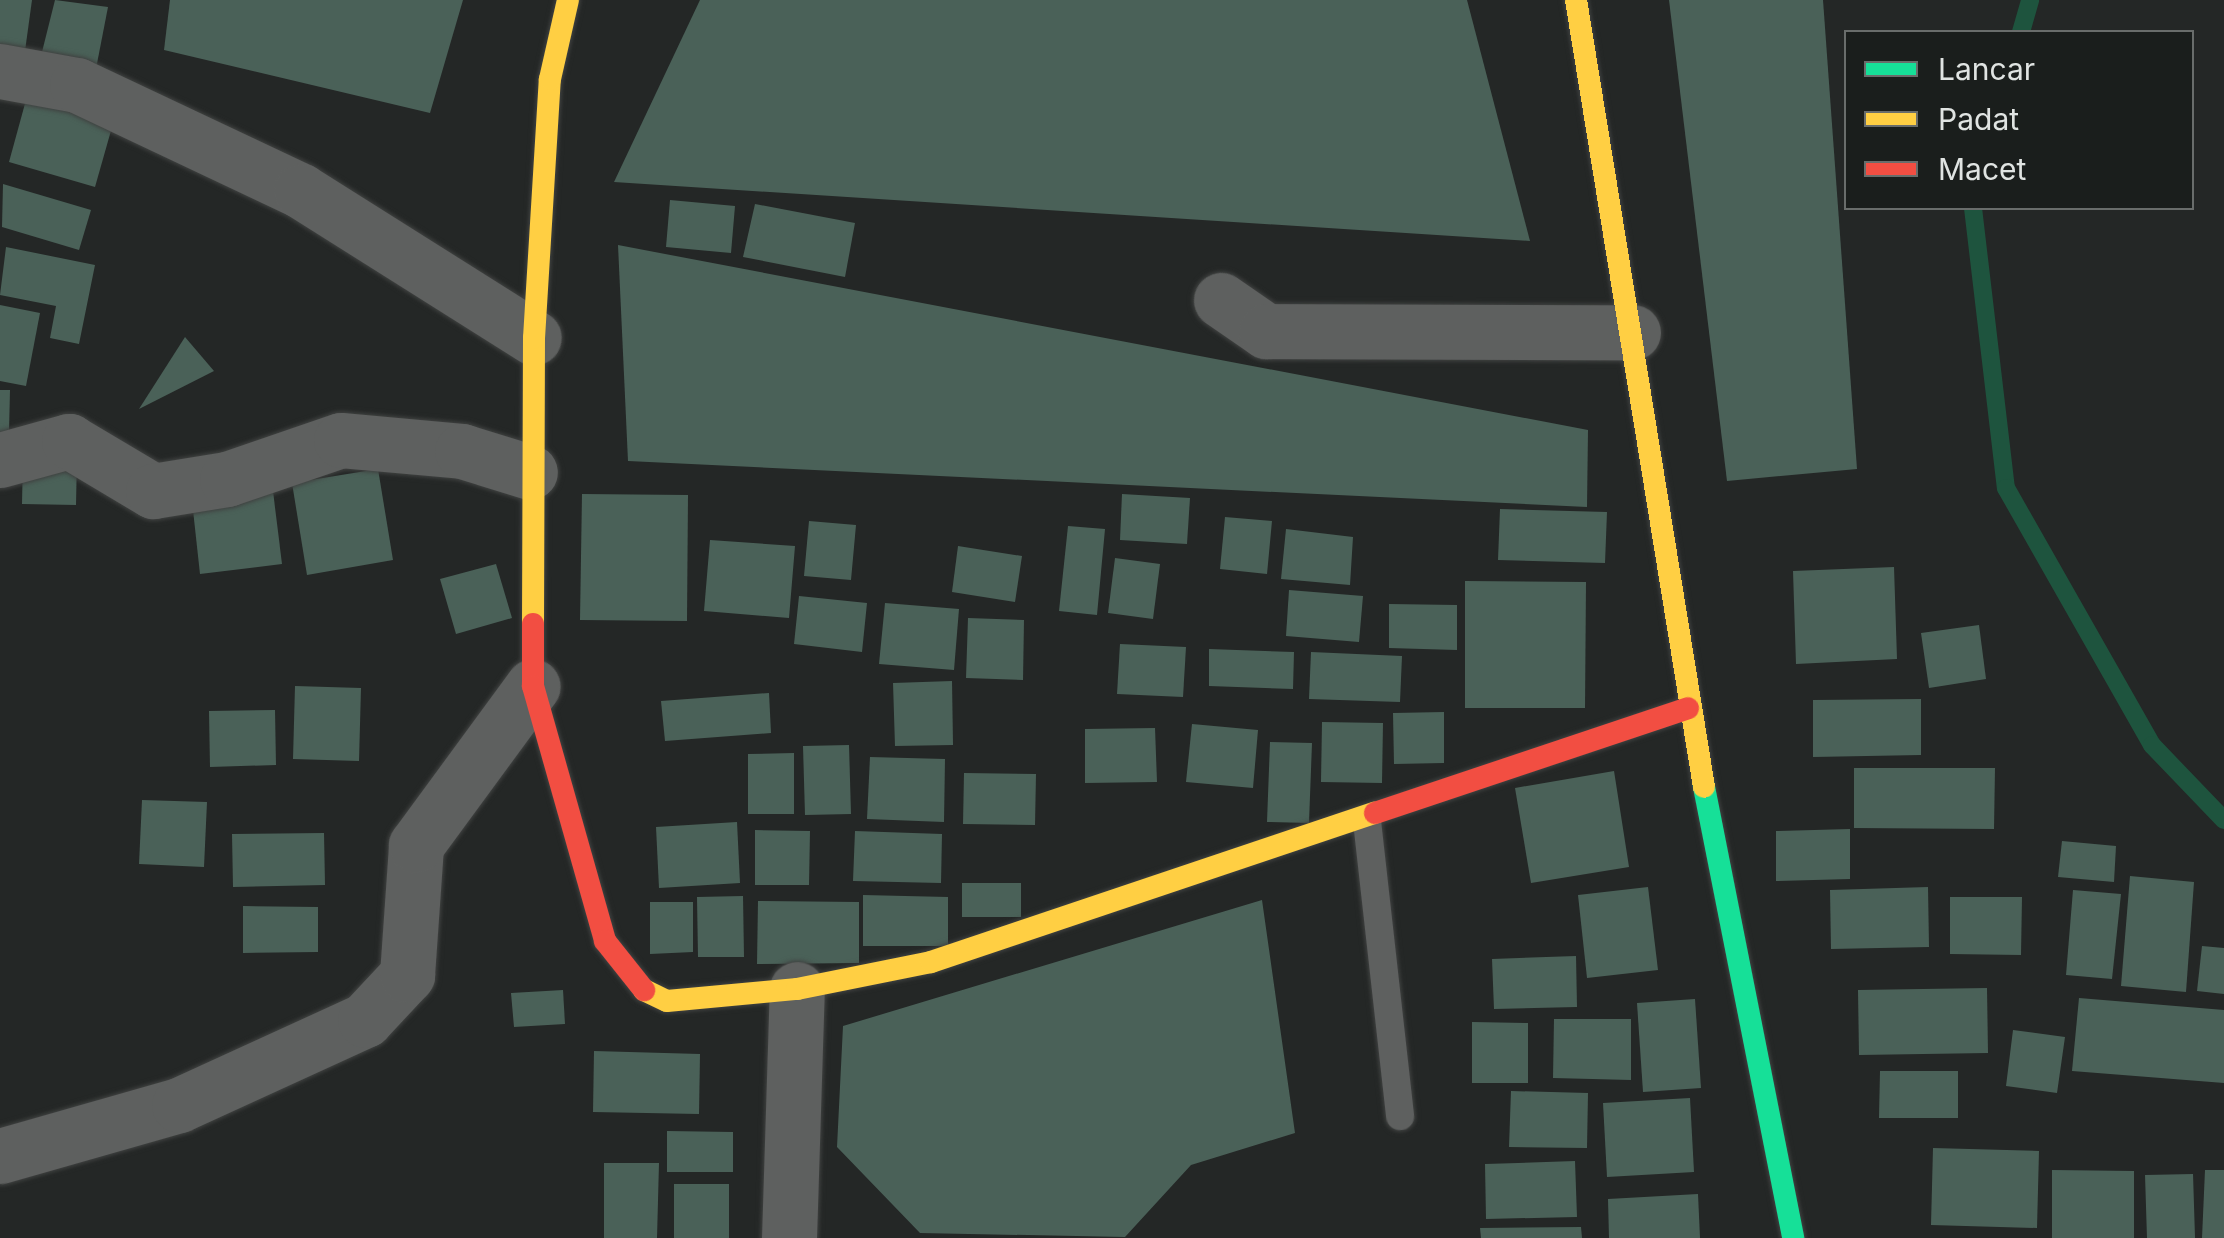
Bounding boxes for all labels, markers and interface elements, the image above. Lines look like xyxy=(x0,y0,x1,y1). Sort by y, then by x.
legend xyxy=(1844,30,2194,210)
text: Lancar xyxy=(1938,51,2035,87)
text: Padat xyxy=(1938,101,2019,137)
text: Macet xyxy=(1938,151,2026,187)

